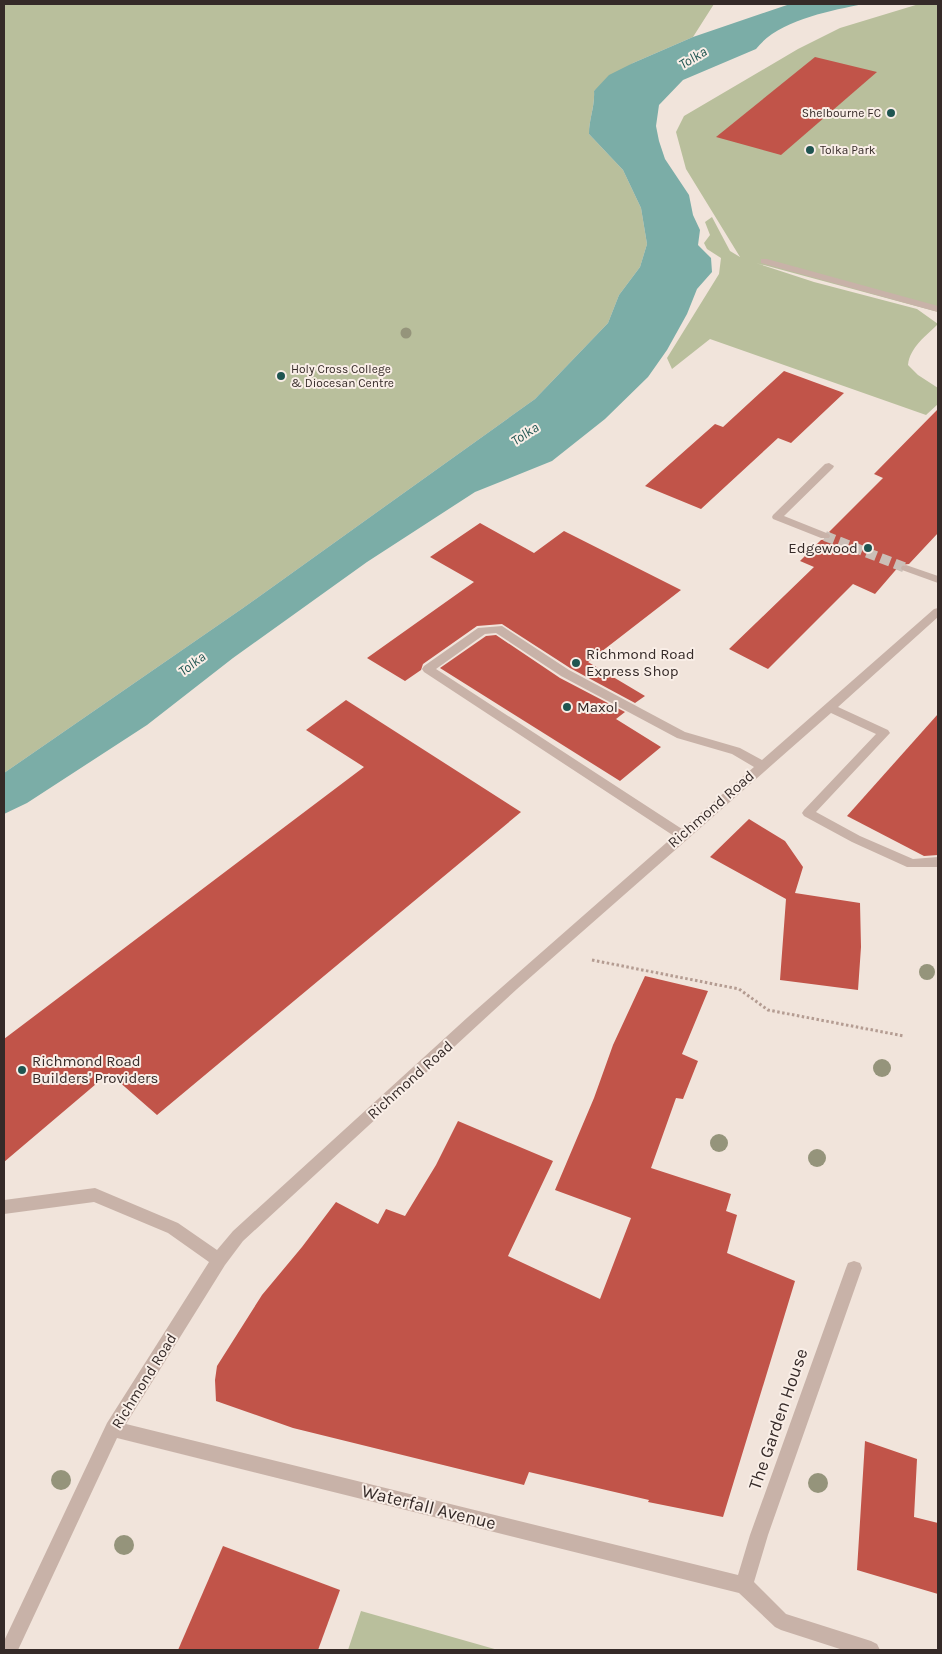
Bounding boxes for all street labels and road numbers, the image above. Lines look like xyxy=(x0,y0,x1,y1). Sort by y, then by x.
street label: Richmond Road xyxy=(664,767,758,851)
street label: Richmond Road xyxy=(364,1037,456,1123)
street label: Richmond Road xyxy=(108,1330,180,1432)
street label: The Garden House xyxy=(744,1345,812,1493)
street label: Waterfall Avenue xyxy=(360,1480,498,1534)

